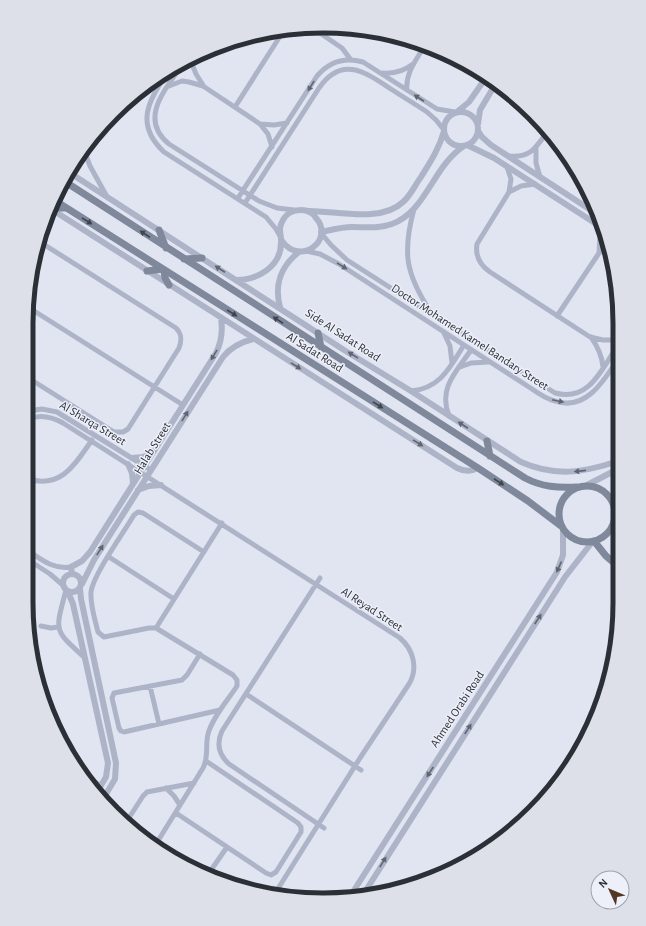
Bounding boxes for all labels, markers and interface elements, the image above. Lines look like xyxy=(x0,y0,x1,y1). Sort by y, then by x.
one-way arrow xyxy=(307,80,314,92)
one-way arrow xyxy=(414,94,424,102)
one-way arrow xyxy=(82,217,92,225)
one-way arrow xyxy=(140,230,151,238)
one-way arrow xyxy=(337,262,347,270)
one-way arrow xyxy=(214,266,226,273)
street label: Doctor Mohamed Kamel Bandary Street xyxy=(389,282,551,393)
street label: Side Al Sadat Road xyxy=(303,305,383,365)
one-way arrow xyxy=(227,309,237,317)
one-way arrow xyxy=(273,316,284,323)
street label: Al Sadat Road xyxy=(284,329,346,375)
one-way arrow xyxy=(211,349,218,361)
one-way arrow xyxy=(347,352,359,359)
one-way arrow xyxy=(291,362,301,370)
street label: Al Sharqa Street xyxy=(58,399,128,448)
one-way arrow xyxy=(552,399,565,405)
one-way arrow xyxy=(372,401,383,408)
one-way arrow xyxy=(181,411,189,421)
street label: Halab Street xyxy=(131,420,173,476)
one-way arrow xyxy=(457,421,468,428)
one-way arrow xyxy=(413,439,423,447)
one-way arrow xyxy=(574,468,586,474)
one-way arrow xyxy=(494,478,504,486)
one-way arrow xyxy=(97,544,104,555)
one-way arrow xyxy=(556,561,562,573)
street label: Al Reyad Street xyxy=(339,585,405,634)
one-way arrow xyxy=(534,614,542,624)
street label: Ahmed Orabi Road xyxy=(428,669,486,749)
one-way arrow xyxy=(465,723,472,735)
one-way arrow xyxy=(426,766,433,778)
one-way arrow xyxy=(380,856,387,868)
north arrow xyxy=(590,870,630,910)
text: N xyxy=(597,877,610,890)

